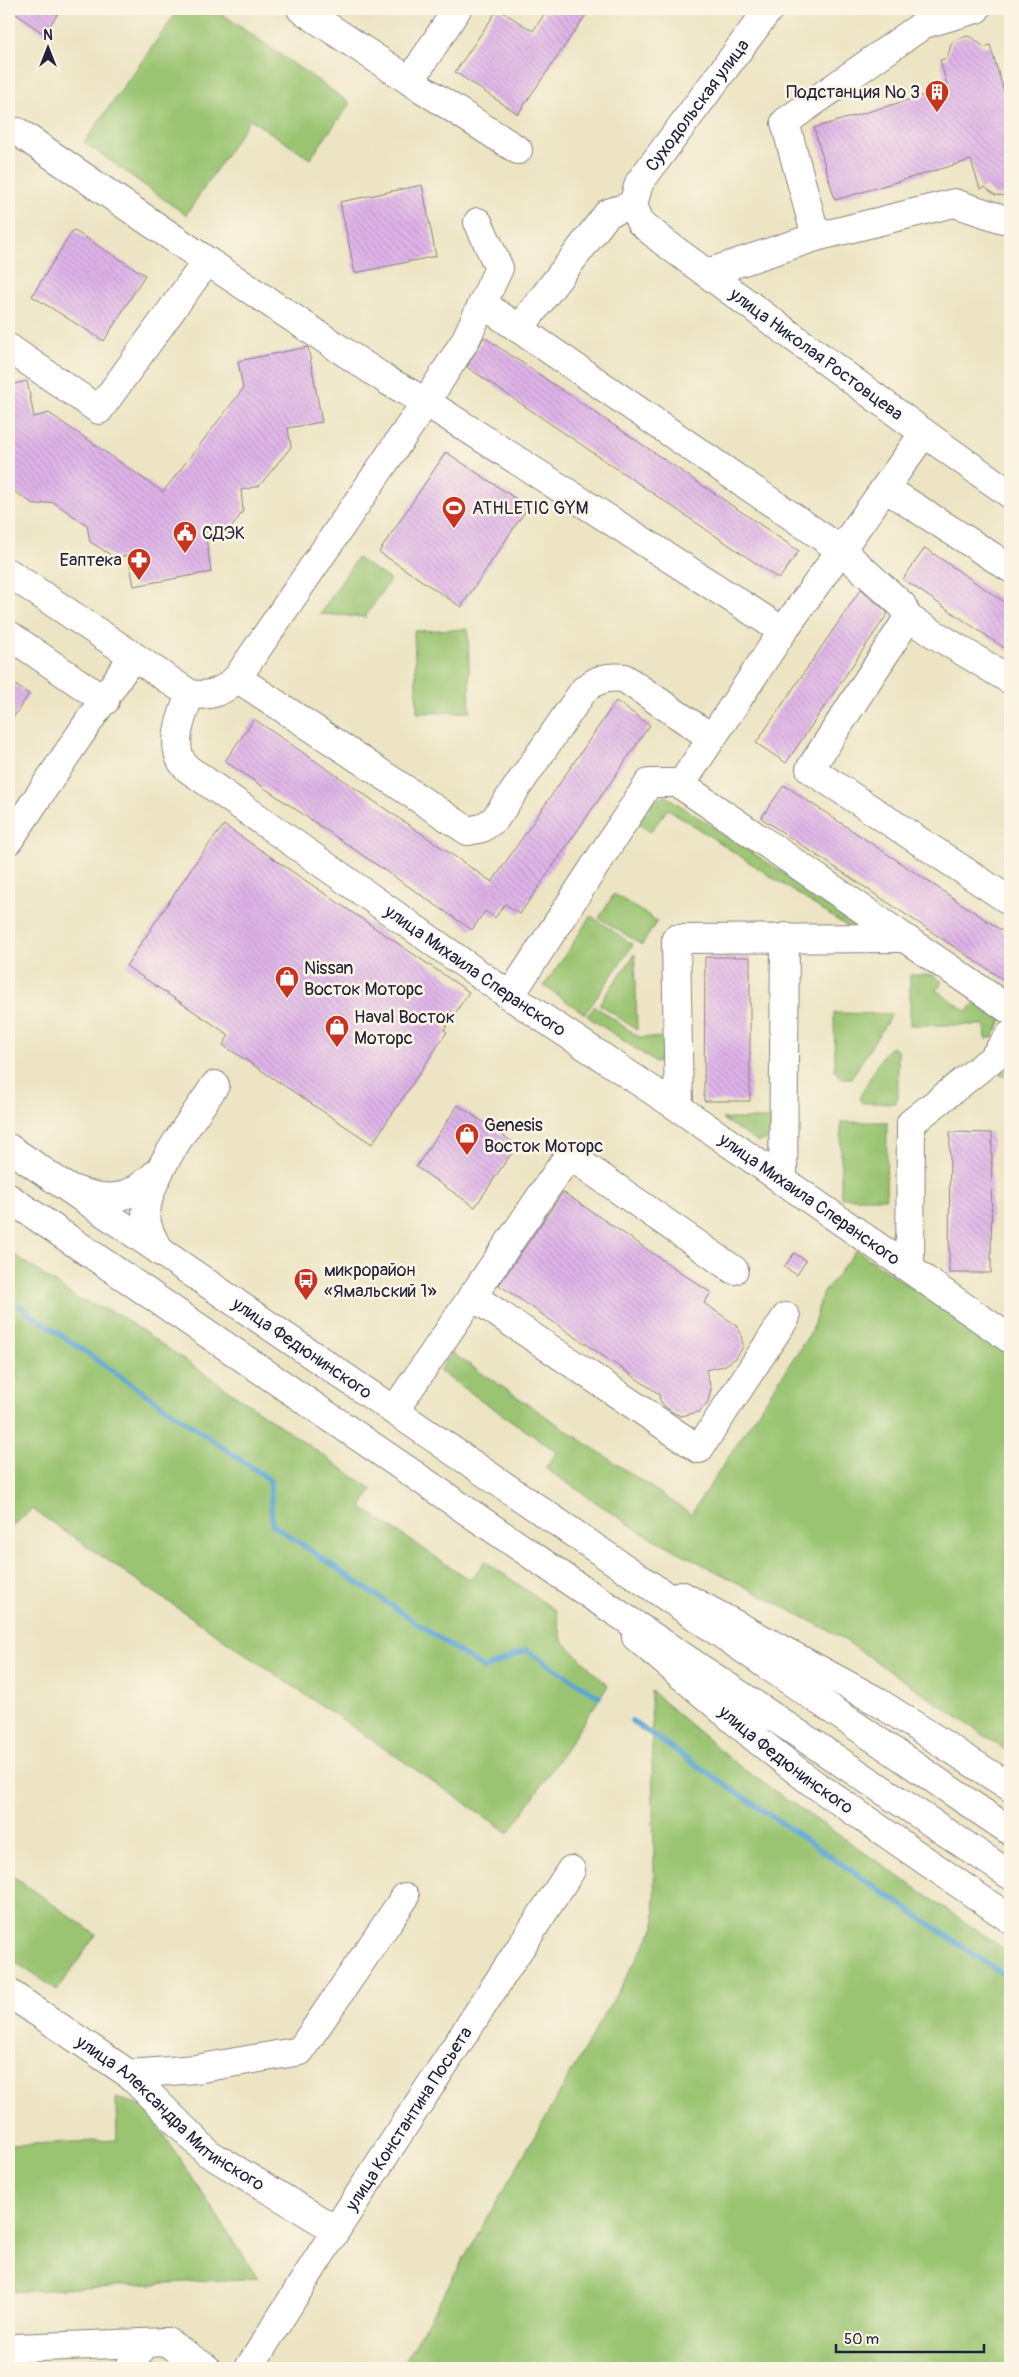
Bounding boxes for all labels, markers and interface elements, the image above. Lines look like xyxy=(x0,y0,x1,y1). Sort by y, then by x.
north arrow xyxy=(22,22,72,72)
text: N xyxy=(43,27,53,44)
street label: Суходольская улица xyxy=(640,34,754,176)
building icon: Подстанция № 3 xyxy=(924,79,950,113)
place label: Подстанция № 3 xyxy=(786,81,920,104)
street label: улица Николая Ростовцева xyxy=(724,282,908,425)
sports icon: ATHLETIC GYM xyxy=(441,495,467,529)
place label: ATHLETIC GYM xyxy=(472,497,589,520)
public building icon: СДЭК xyxy=(172,520,198,554)
place label: СДЭК xyxy=(202,522,245,545)
pharmacy icon: Еаптека xyxy=(126,547,152,581)
place label: Еаптека xyxy=(60,549,122,572)
street label: улица Михаила Сперанского xyxy=(379,899,571,1042)
place label: Nissan Восток Моторс xyxy=(304,957,423,1001)
shop icon: Nissan Восток Моторс xyxy=(274,965,300,999)
place label: Haval Восток Моторс xyxy=(354,1006,455,1050)
shop icon: Haval Восток Моторс xyxy=(324,1014,350,1048)
place label: Genesis Восток Моторс xyxy=(484,1114,603,1158)
shop icon: Genesis Восток Моторс xyxy=(454,1122,480,1156)
street label: улица Михаила Сперанского xyxy=(714,1127,905,1271)
place label: микрорайон «Ямальский 1» xyxy=(324,1259,437,1303)
bus stop icon: микрорайон «Ямальский 1» xyxy=(293,1267,319,1301)
street label: улица Федюнинского xyxy=(227,1292,377,1404)
street label: улица Федюнинского xyxy=(713,1700,858,1819)
street label: улица Константина Посьета xyxy=(340,2022,477,2216)
street label: улица Александра Митинского xyxy=(71,2030,269,2196)
scale bar xyxy=(836,2322,984,2354)
text: 50 m xyxy=(844,2330,879,2349)

